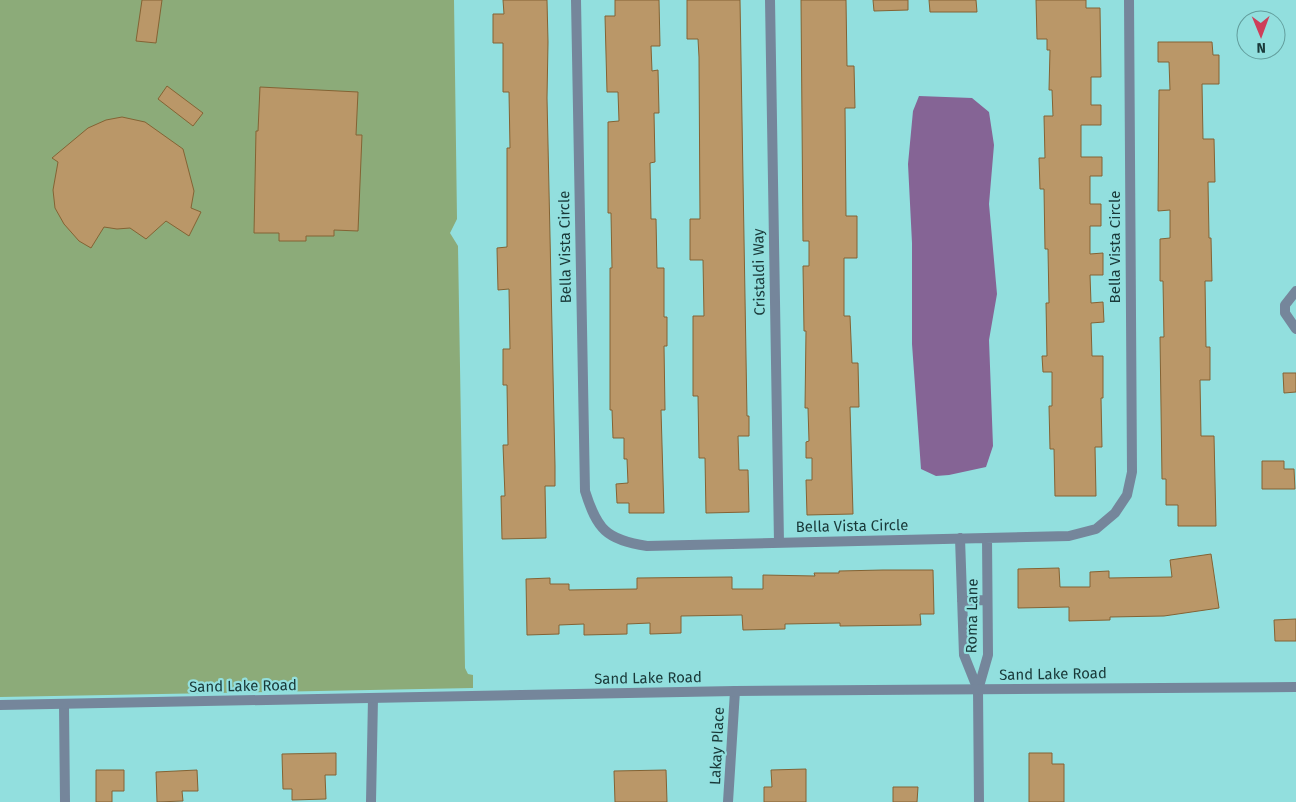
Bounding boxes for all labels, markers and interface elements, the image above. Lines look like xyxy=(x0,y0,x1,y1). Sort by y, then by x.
north arrow xyxy=(1236,10,1286,60)
text: N xyxy=(1256,39,1266,56)
street label: Bella Vista Circle xyxy=(555,190,575,304)
street label: Bella Vista Circle xyxy=(1106,191,1124,303)
street label: Cristaldi Way xyxy=(749,228,769,316)
street label: Bella Vista Circle xyxy=(795,516,909,536)
street label: Roma Lane xyxy=(962,578,982,654)
street label: Sand Lake Road xyxy=(999,664,1107,684)
street label: Sand Lake Road xyxy=(594,668,702,688)
street label: Sand Lake Road xyxy=(189,676,297,696)
street label: Lakay Place xyxy=(706,706,728,786)

